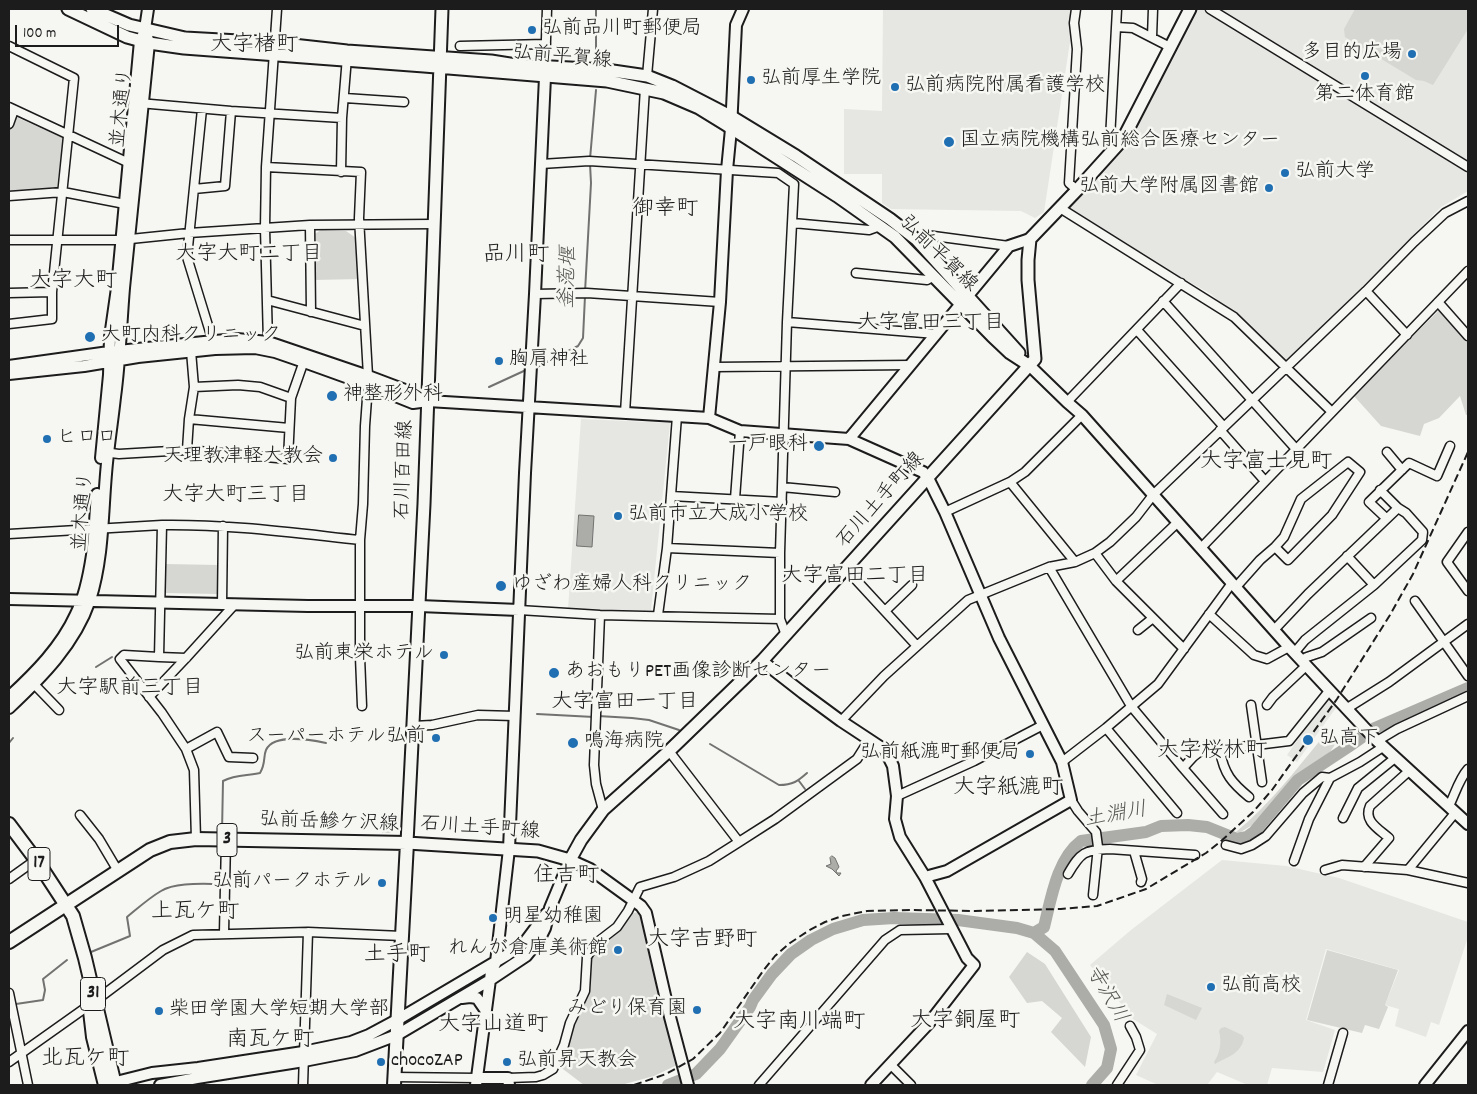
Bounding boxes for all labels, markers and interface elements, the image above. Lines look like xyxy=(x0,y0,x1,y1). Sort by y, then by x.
scale bar xyxy=(18,15,121,47)
place label: 弘前品川町郵便局 xyxy=(542,18,702,42)
text: 100 m xyxy=(23,23,56,45)
marker: 弘前品川町郵便局 xyxy=(526,24,538,36)
district label: 大字楮町 xyxy=(210,34,298,60)
place label: 多目的広場 xyxy=(1302,42,1402,66)
street label: 弘前平賀線 xyxy=(511,43,613,75)
marker: 多目的広場 xyxy=(1406,48,1418,60)
street label: 並木通り xyxy=(108,67,140,149)
place label: 弘前厚生学院 xyxy=(761,68,881,92)
marker: 第二体育館 xyxy=(1359,70,1371,82)
marker: 弘前厚生学院 xyxy=(745,74,757,86)
place label: 弘前病院附属看護学校 xyxy=(905,75,1105,99)
marker: 弘前病院附属看護学校 xyxy=(889,81,901,93)
place label: 第二体育館 xyxy=(1315,84,1415,108)
place label: 国立病院機構弘前総合医療センター xyxy=(960,130,1280,154)
marker: 国立病院機構弘前総合医療センター xyxy=(942,135,956,149)
place label: 弘前大学 xyxy=(1295,161,1375,185)
marker: 弘前大学 xyxy=(1279,167,1291,179)
place label: 弘前大学附属図書館 xyxy=(1079,176,1259,200)
marker: 弘前大学附属図書館 xyxy=(1263,182,1275,194)
district label: 御幸町 xyxy=(632,198,698,224)
street label: 弘前平賀線 xyxy=(893,212,981,298)
district label: 大字大町二丁目 xyxy=(176,243,322,269)
district label: 品川町 xyxy=(483,244,549,270)
water label: 釜萢堰 xyxy=(556,246,584,310)
district label: 大字大町 xyxy=(29,270,117,296)
district label: 大字富田三丁目 xyxy=(858,312,1004,338)
place label: 大町内科クリニック xyxy=(101,325,281,349)
marker: 大町内科クリニック xyxy=(83,330,97,344)
place label: 胸肩神社 xyxy=(509,349,589,373)
marker: 胸肩神社 xyxy=(493,355,505,367)
place label: 神整形外科 xyxy=(343,384,443,408)
marker: 神整形外科 xyxy=(325,389,339,403)
street label: 石川百田線 xyxy=(392,420,420,520)
place label: ヒロロ xyxy=(57,427,117,451)
marker: ヒロロ xyxy=(41,433,53,445)
place label: 一戸眼科 xyxy=(728,434,808,458)
marker: 一戸眼科 xyxy=(812,439,826,453)
place label: 天理教津軽大教会 xyxy=(163,446,323,470)
street label: 石川土手町線 xyxy=(833,448,931,554)
district label: 大字富士見町 xyxy=(1200,451,1332,477)
marker: 天理教津軽大教会 xyxy=(327,452,339,464)
street label: 並木通り xyxy=(70,471,100,553)
district label: 大字大町三丁目 xyxy=(163,484,309,510)
place label: 弘前市立大成小学校 xyxy=(628,504,808,528)
marker: 弘前市立大成小学校 xyxy=(612,510,624,522)
district label: 大字富田二丁目 xyxy=(782,565,928,591)
place label: ゆざわ産婦人科クリニック xyxy=(512,574,752,598)
marker: ゆざわ産婦人科クリニック xyxy=(494,579,508,593)
place label: 弘前東栄ホテル xyxy=(294,643,434,667)
marker: 弘前東栄ホテル xyxy=(438,649,450,661)
place label: あおもりPET画像診断センター xyxy=(565,661,831,685)
marker: あおもりPET画像診断センター xyxy=(547,666,561,680)
district label: 大字駅前三丁目 xyxy=(57,677,203,703)
district label: 大字富田一丁目 xyxy=(552,691,698,717)
place label: スーパーホテル弘前 xyxy=(247,726,426,750)
place label: 弘高下 xyxy=(1319,728,1379,752)
place label: 鳴海病院 xyxy=(584,731,664,755)
marker: スーパーホテル弘前 xyxy=(430,732,442,744)
marker: 弘高下 xyxy=(1301,733,1315,747)
marker: 鳴海病院 xyxy=(566,736,580,750)
district label: 大字桜林町 xyxy=(1157,740,1267,766)
place label: 弘前紙漉町郵便局 xyxy=(860,742,1020,766)
marker: 弘前紙漉町郵便局 xyxy=(1024,748,1036,760)
district label: 大字紙漉町 xyxy=(953,777,1063,803)
water label: 土淵川 xyxy=(1083,799,1149,835)
street label: 弘前岳鰺ケ沢線 xyxy=(259,810,399,838)
street label: 石川土手町線 xyxy=(419,814,541,846)
road number: 3 xyxy=(217,824,237,856)
road number: 17 xyxy=(28,848,50,881)
district label: 住吉町 xyxy=(533,865,599,891)
place label: 弘前パークホテル xyxy=(212,871,372,895)
marker: 弘前パークホテル xyxy=(376,877,388,889)
district label: 上瓦ケ町 xyxy=(151,901,239,927)
place label: 明星幼稚園 xyxy=(503,906,603,930)
marker: 明星幼稚園 xyxy=(487,912,499,924)
district label: 大字吉野町 xyxy=(647,929,757,955)
place label: れんが倉庫美術館 xyxy=(448,938,608,962)
district label: 土手町 xyxy=(364,944,430,970)
marker: れんが倉庫美術館 xyxy=(612,944,624,956)
water label: 寺沢川 xyxy=(1078,961,1132,1029)
place label: 弘前高校 xyxy=(1221,975,1301,999)
road number: 31 xyxy=(80,978,106,1011)
marker: 弘前高校 xyxy=(1205,981,1217,993)
place label: みどり保育園 xyxy=(567,998,687,1022)
place label: 柴田学園大学短期大学部 xyxy=(169,999,389,1023)
marker: みどり保育園 xyxy=(691,1004,703,1016)
marker: 柴田学園大学短期大学部 xyxy=(153,1005,165,1017)
district label: 大字銅屋町 xyxy=(910,1010,1020,1036)
district label: 大字南川端町 xyxy=(733,1011,865,1037)
district label: 大字山道町 xyxy=(438,1014,548,1040)
district label: 南瓦ケ町 xyxy=(226,1029,314,1055)
district label: 北瓦ケ町 xyxy=(41,1048,129,1074)
place label: chocoZAP xyxy=(391,1050,463,1074)
place label: 弘前昇天教会 xyxy=(517,1050,637,1074)
marker: chocoZAP xyxy=(375,1056,387,1068)
marker: 弘前昇天教会 xyxy=(501,1056,513,1068)

